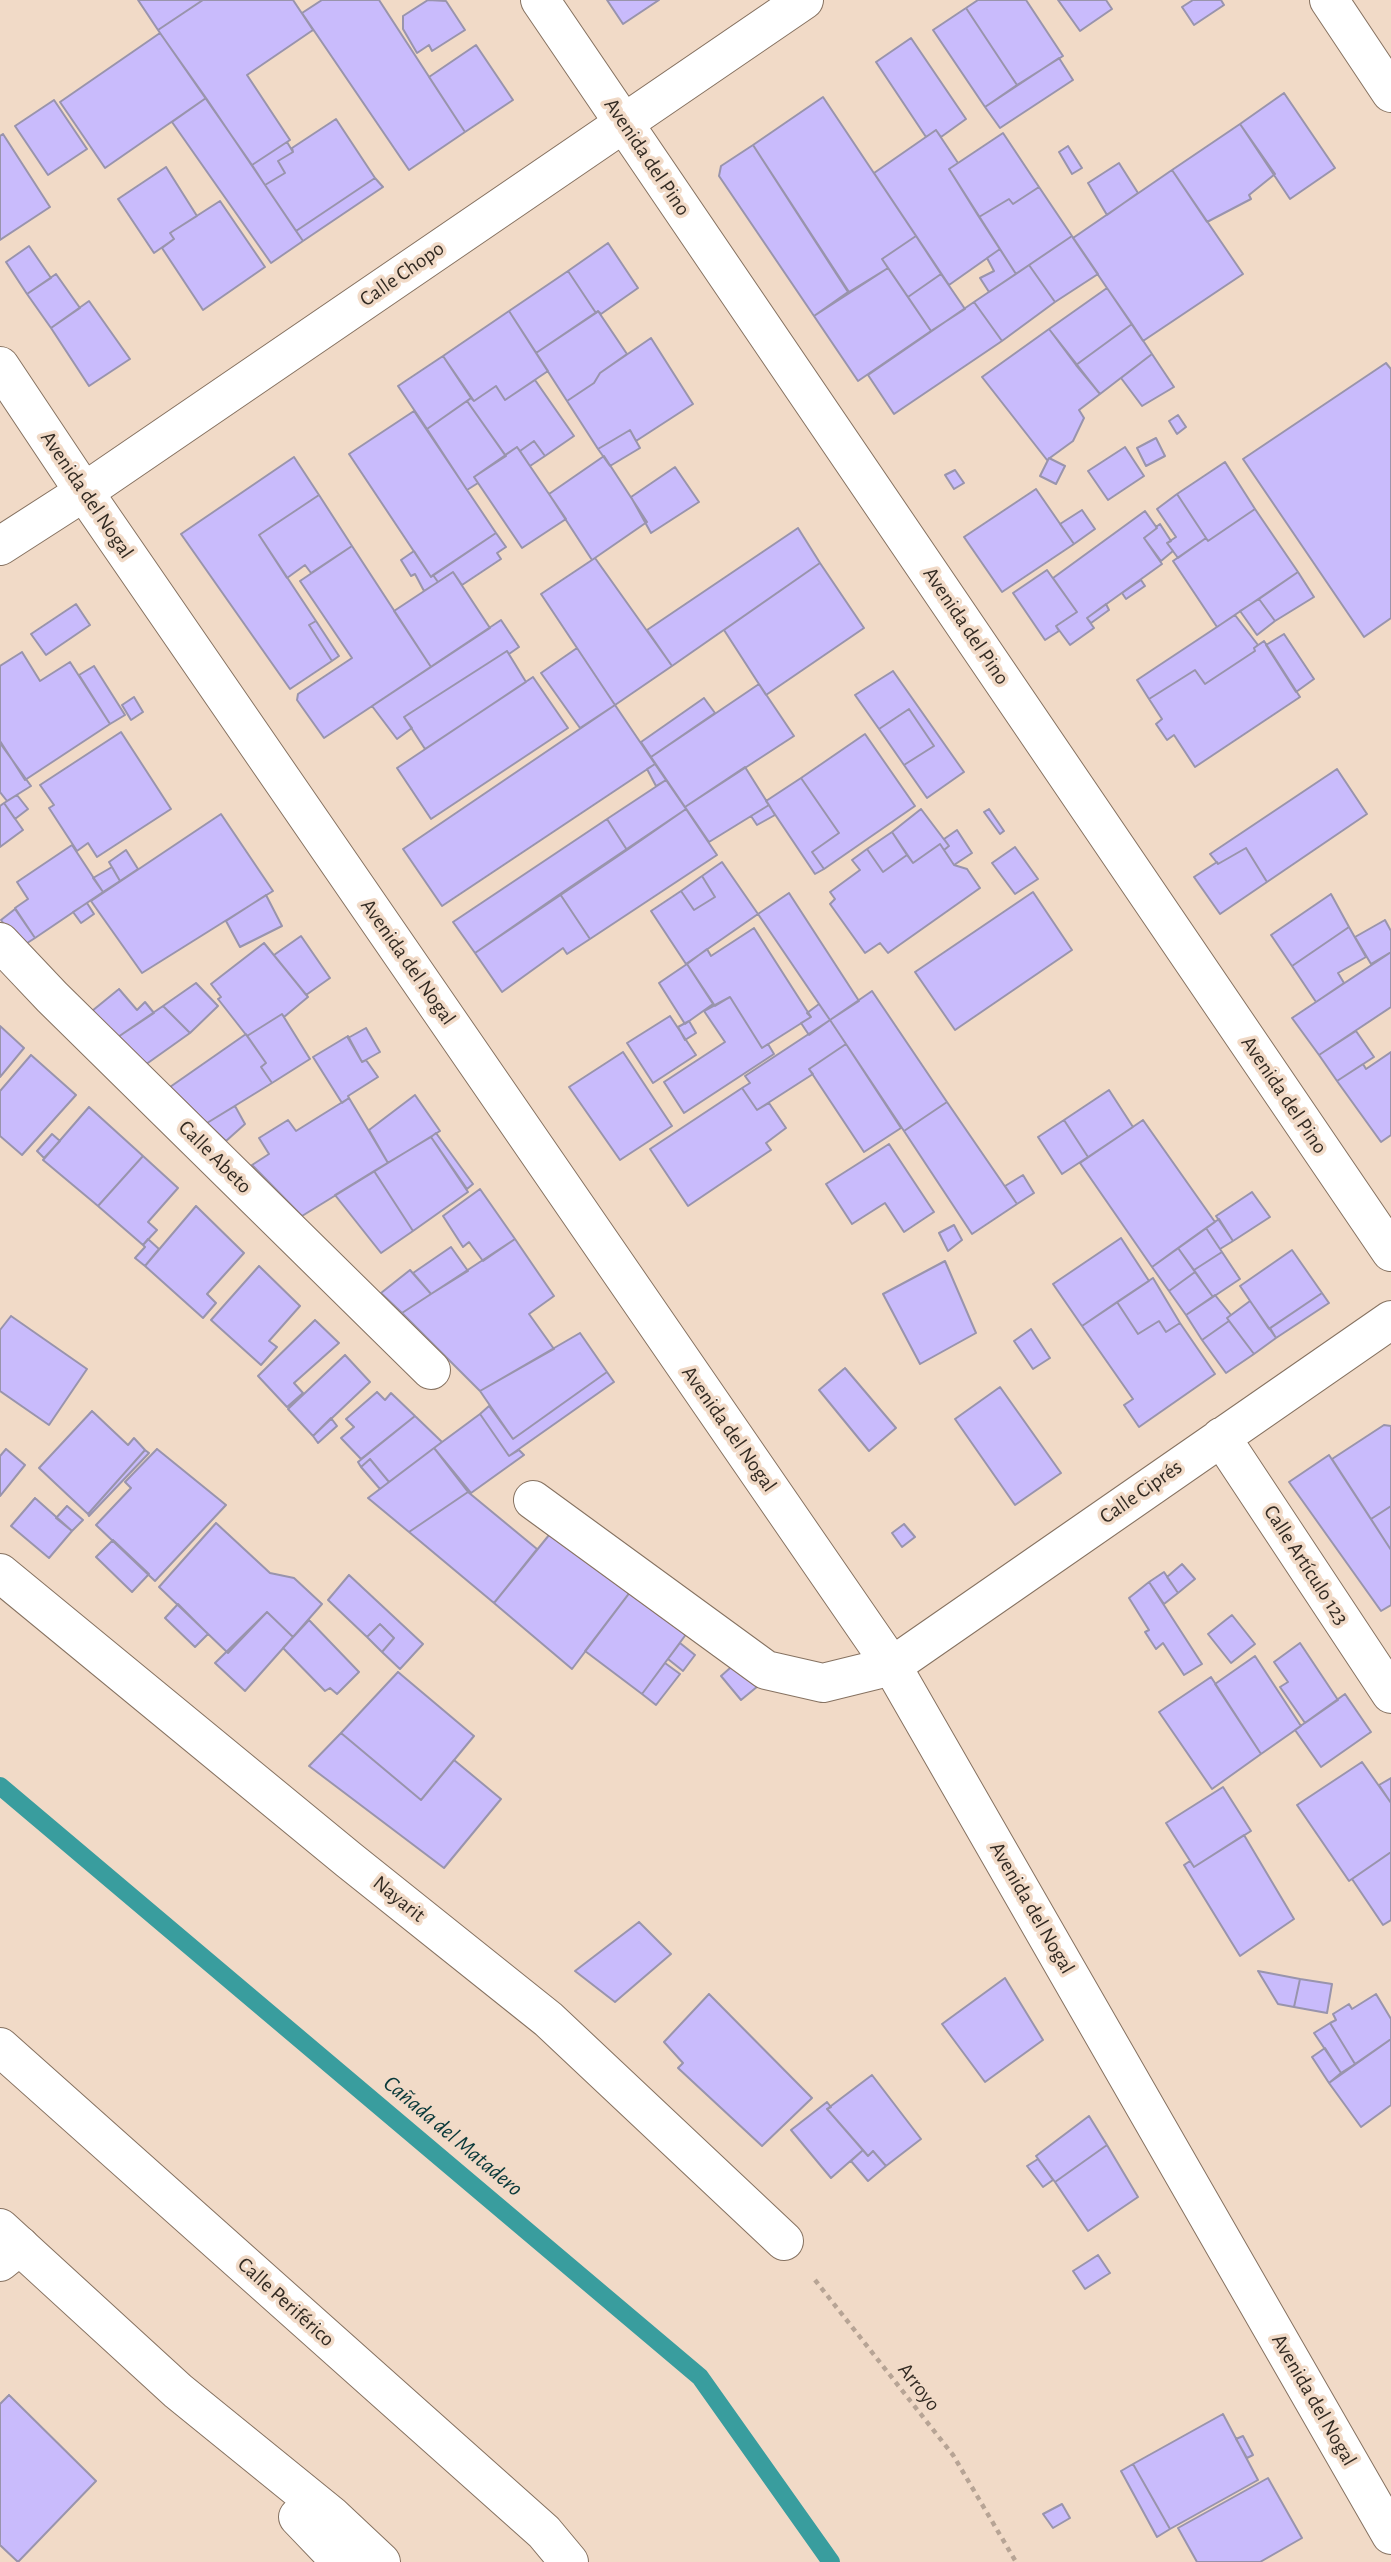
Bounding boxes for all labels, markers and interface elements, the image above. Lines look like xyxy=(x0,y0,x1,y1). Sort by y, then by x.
street label: Avenida del Pino xyxy=(598,93,696,221)
street label: Calle Chopo xyxy=(355,236,449,312)
street label: Avenida del Nogal xyxy=(35,426,139,564)
street label: Avenida del Pino xyxy=(917,562,1015,690)
street label: Avenida del Nogal xyxy=(355,894,461,1030)
street label: Avenida del Pino xyxy=(1235,1031,1333,1159)
street label: Calle Abeto xyxy=(173,1115,257,1199)
street label: Avenida del Nogal xyxy=(676,1361,782,1497)
street label: Calle Ciprés xyxy=(1095,1454,1187,1530)
street label: Calle Artículo 123 xyxy=(1258,1500,1354,1630)
street label: Avenida del Nogal xyxy=(984,1838,1080,1978)
street label: Nayarit xyxy=(368,1870,430,1928)
water label: Cañada del Matadero xyxy=(378,2070,528,2202)
street label: Calle Periférico xyxy=(232,2252,340,2352)
street label: Avenida del Nogal xyxy=(1266,2330,1362,2470)
street label: Arroyo xyxy=(892,2358,946,2416)

